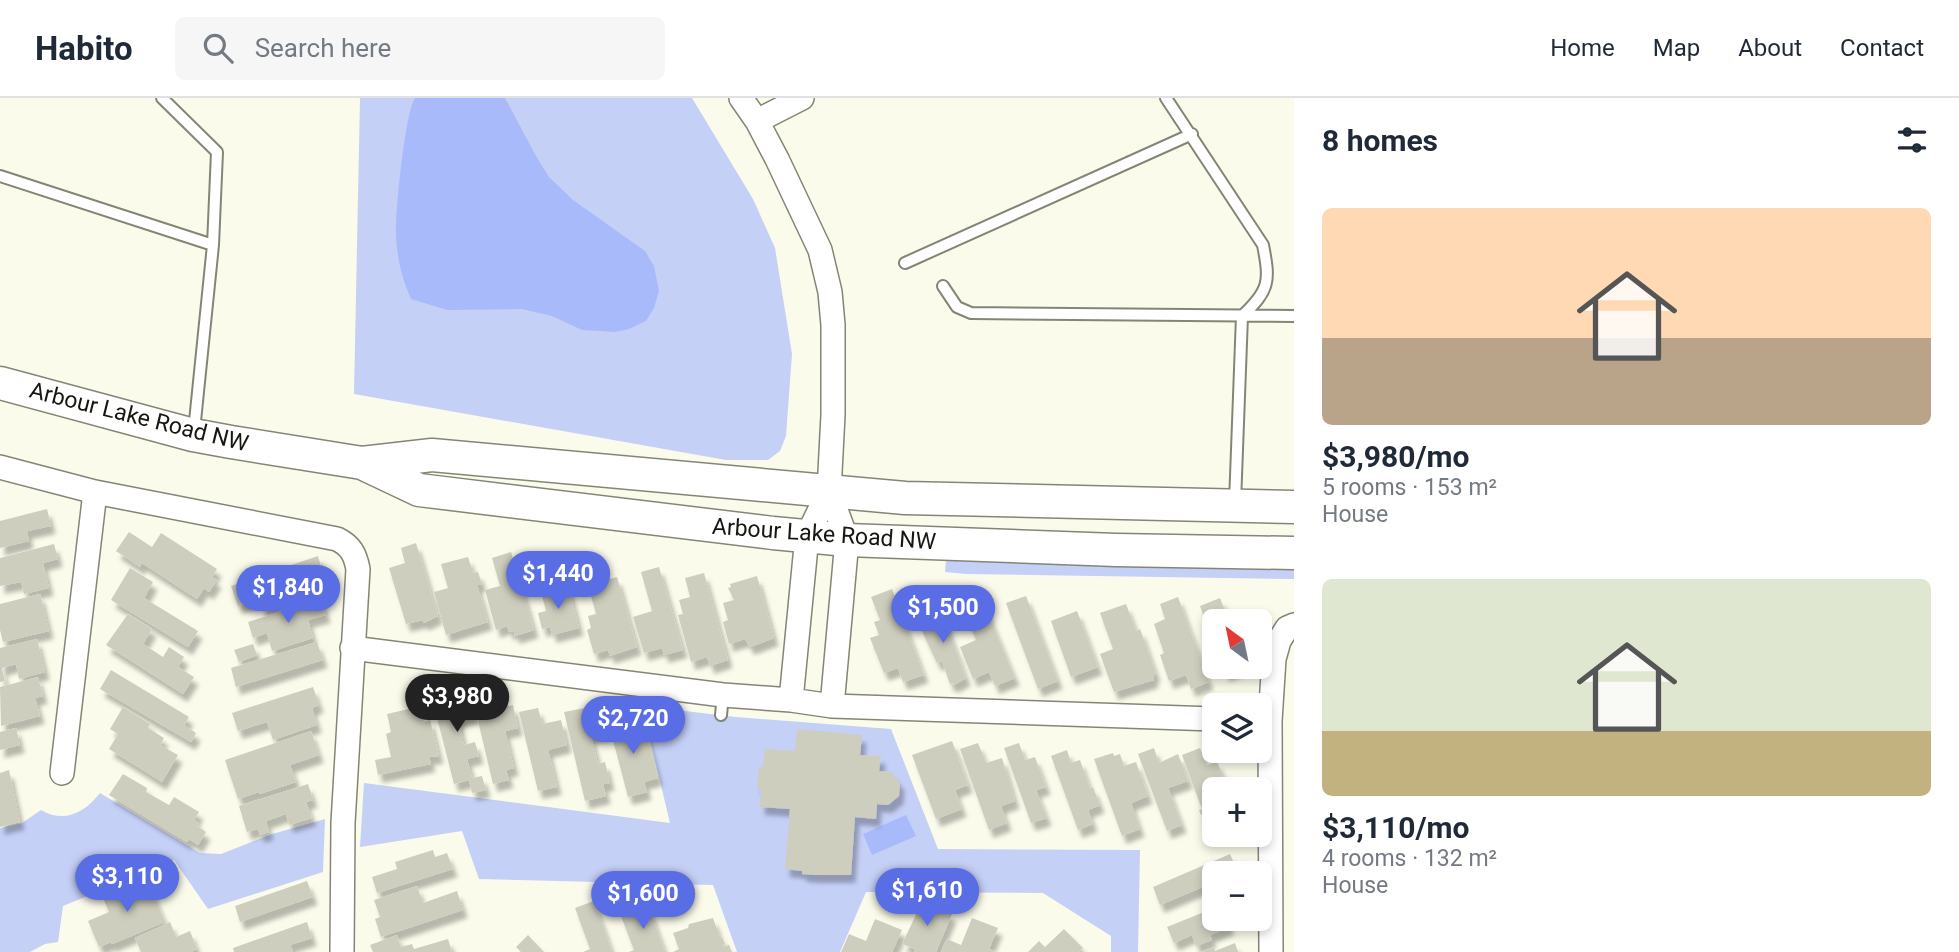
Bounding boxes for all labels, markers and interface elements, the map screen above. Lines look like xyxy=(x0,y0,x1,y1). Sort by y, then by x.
search box xyxy=(175,17,665,80)
text: Habito xyxy=(35,29,133,68)
icon: search xyxy=(199,29,237,67)
text: Search here xyxy=(255,33,391,63)
text: Home xyxy=(1550,34,1615,62)
text: Map xyxy=(1653,34,1700,62)
text: About xyxy=(1738,34,1802,62)
text: Contact xyxy=(1840,34,1924,62)
icon: filters xyxy=(1893,121,1931,159)
text: 8 homes xyxy=(1322,123,1438,158)
icon: home xyxy=(1564,253,1690,379)
street label: Arbour Lake Road NW xyxy=(27,377,251,457)
text: $3,980/mo xyxy=(1322,439,1470,474)
text: 5 rooms · 153 m² xyxy=(1322,474,1497,501)
text: House xyxy=(1322,501,1388,528)
street label: Arbour Lake Road NW xyxy=(711,513,937,555)
pin: $1,440 xyxy=(501,552,615,611)
text: $1,440 xyxy=(522,560,594,587)
pin: $1,840 xyxy=(231,566,345,625)
text: $1,840 xyxy=(252,574,324,601)
pin: $1,500 xyxy=(886,586,1000,645)
text: $1,500 xyxy=(907,594,979,621)
north arrow xyxy=(1202,609,1272,679)
map controls xyxy=(1202,609,1272,931)
icon: home xyxy=(1564,624,1690,750)
pin: $3,980 xyxy=(400,674,514,734)
text: $3,980 xyxy=(421,683,493,710)
button: layers xyxy=(1202,693,1272,763)
pin: $2,720 xyxy=(576,696,690,756)
text: $2,720 xyxy=(597,705,669,732)
button: + xyxy=(1202,777,1272,847)
text: $3,110/mo xyxy=(1322,810,1470,845)
text: 4 rooms · 132 m² xyxy=(1322,845,1497,872)
pin: $3,110 xyxy=(70,854,184,914)
button: − xyxy=(1202,861,1272,931)
text: $3,110 xyxy=(91,863,163,890)
pin: $1,610 xyxy=(870,868,984,928)
pin: $1,600 xyxy=(586,872,700,931)
text: House xyxy=(1322,872,1388,899)
text: $1,610 xyxy=(891,877,963,904)
text: $1,600 xyxy=(607,880,679,907)

